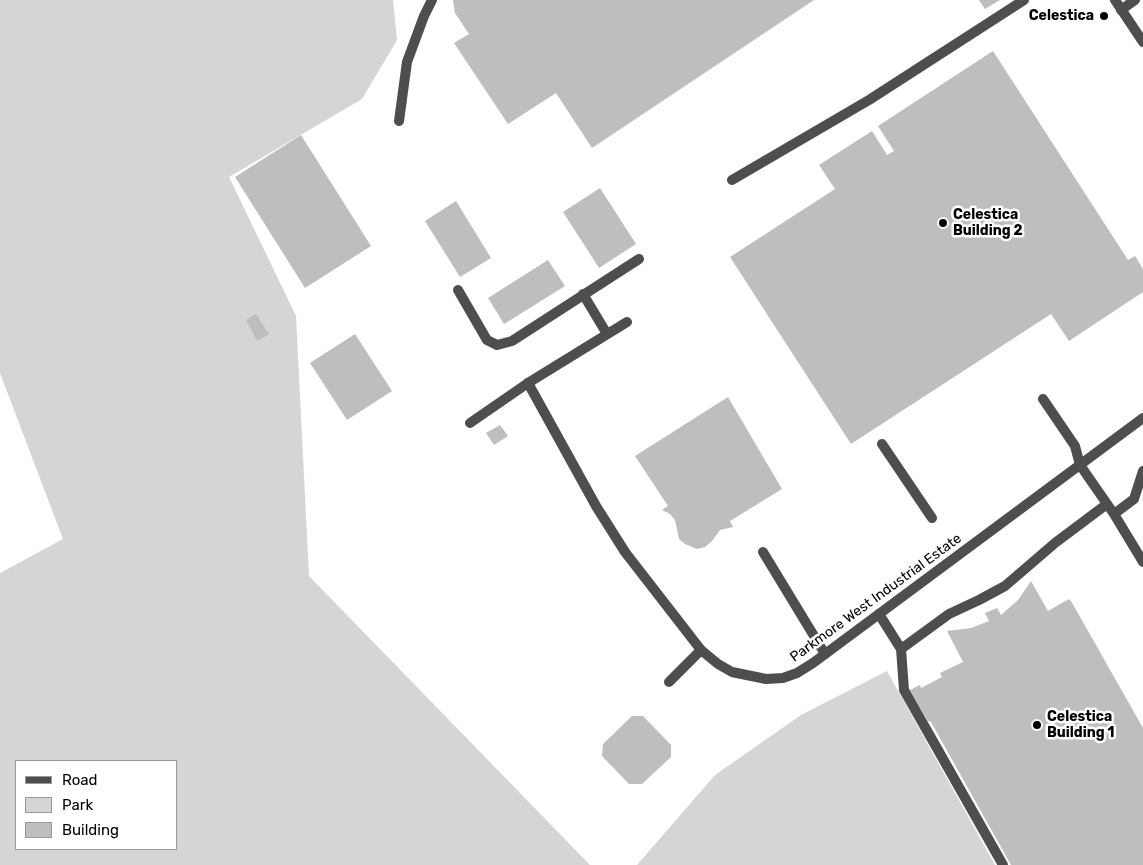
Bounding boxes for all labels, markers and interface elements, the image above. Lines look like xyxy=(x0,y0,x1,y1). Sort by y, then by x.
place label: Celestica xyxy=(1029,8,1094,24)
marker: Celestica xyxy=(1098,10,1110,22)
place label: Celestica Building 2 xyxy=(953,207,1023,240)
marker: Celestica Building 2 xyxy=(937,217,949,229)
street label: Parkmore West Industrial Estate xyxy=(787,530,965,666)
place label: Celestica Building 1 xyxy=(1047,709,1114,742)
marker: Celestica Building 1 xyxy=(1031,719,1043,731)
legend xyxy=(15,760,178,850)
text: Road xyxy=(62,771,98,789)
text: Park xyxy=(62,796,93,814)
text: Building xyxy=(62,821,119,839)

